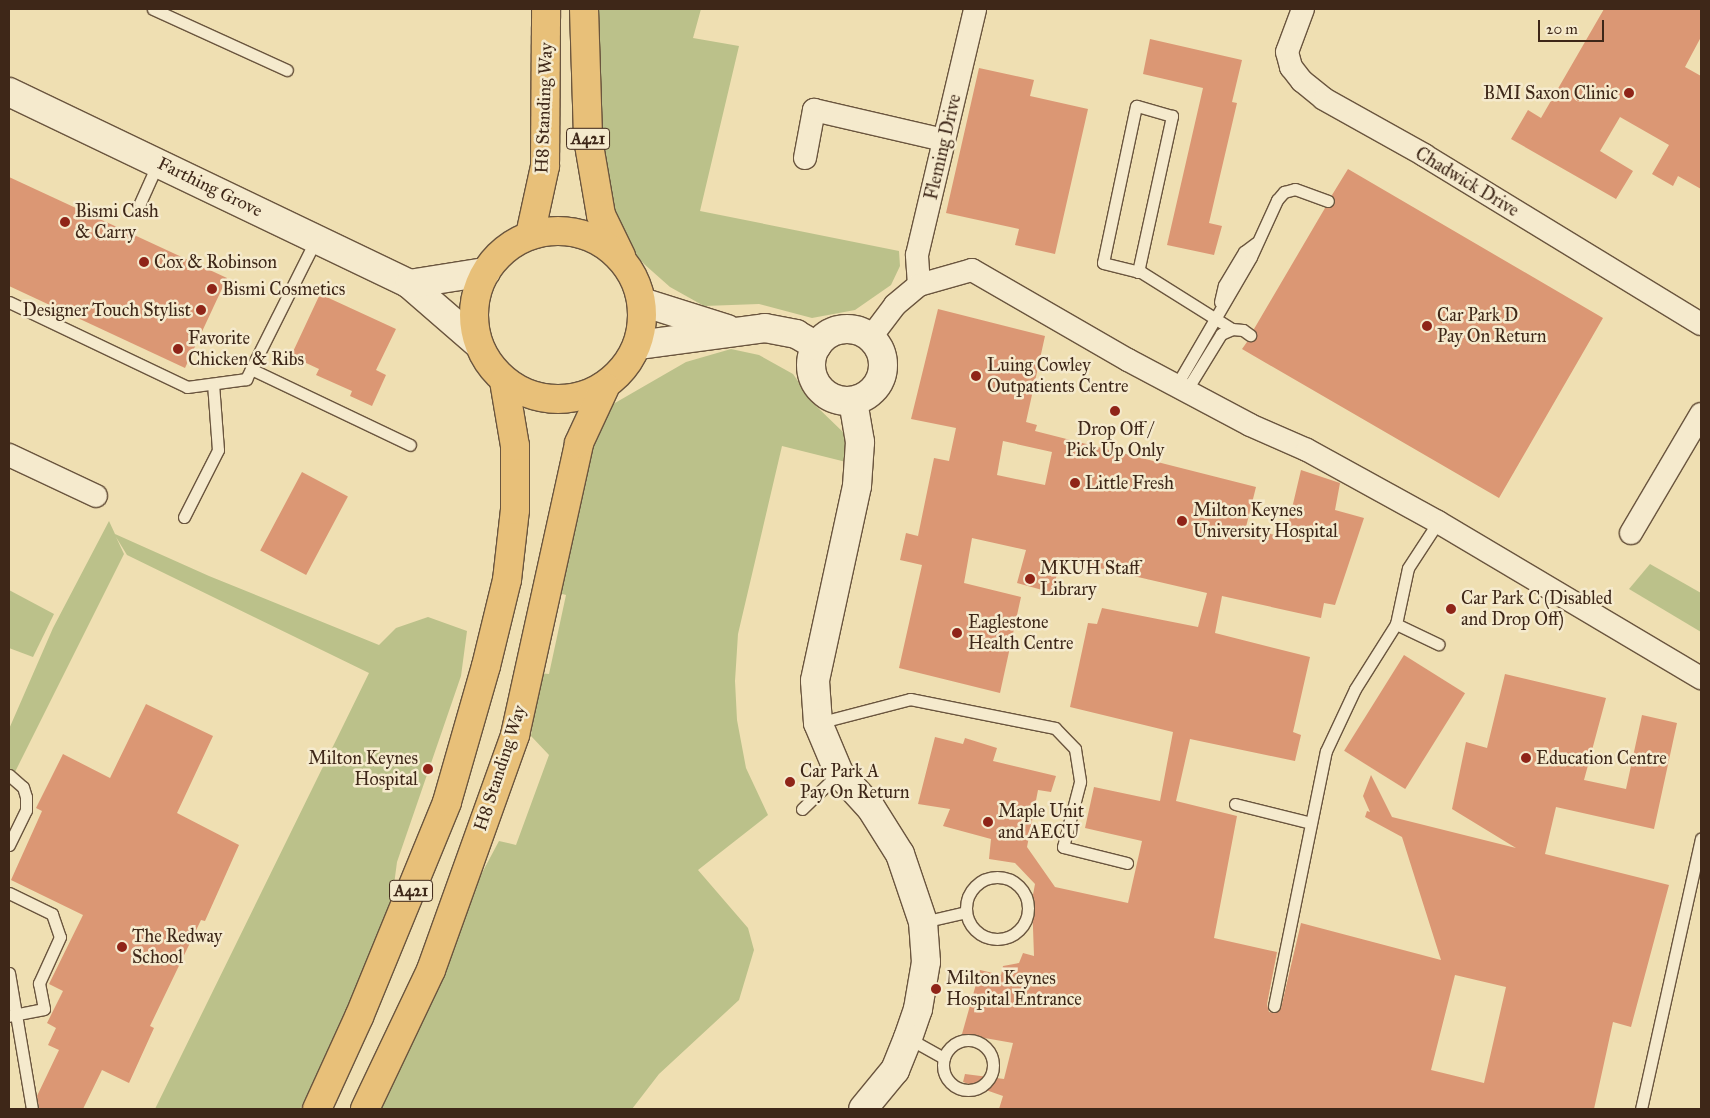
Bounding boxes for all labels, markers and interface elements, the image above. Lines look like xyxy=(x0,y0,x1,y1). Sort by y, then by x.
scale bar xyxy=(1540,10,1606,42)
text: 20 m xyxy=(1546,20,1578,38)
street label: H8 Standing Way xyxy=(531,42,557,174)
place label: BMI Saxon Clinic xyxy=(1483,82,1618,104)
marker: BMI Saxon Clinic xyxy=(1622,86,1636,100)
street label: Fleming Drive xyxy=(920,92,966,202)
road number: A421 xyxy=(566,126,610,152)
street label: Chadwick Drive xyxy=(1411,143,1523,221)
street label: Farthing Grove xyxy=(154,152,266,222)
place label: Bismi Cash & Carry xyxy=(75,201,159,243)
marker: Bismi Cash & Carry xyxy=(59,216,71,228)
place label: Cox & Robinson xyxy=(154,251,277,273)
marker: Cox & Robinson xyxy=(138,256,150,268)
place label: Bismi Cosmetics xyxy=(222,278,345,300)
marker: Bismi Cosmetics xyxy=(206,283,218,295)
place label: Designer Touch Stylist xyxy=(23,299,191,321)
marker: Designer Touch Stylist xyxy=(195,304,207,316)
place label: Car Park D Pay On Return xyxy=(1437,305,1547,348)
marker: Car Park D Pay On Return xyxy=(1421,320,1433,332)
place label: Favorite Chicken & Ribs xyxy=(188,328,304,370)
marker: Favorite Chicken & Ribs xyxy=(172,343,184,355)
place label: Luing Cowley Outpatients Centre xyxy=(987,355,1128,398)
marker: Luing Cowley Outpatients Centre xyxy=(969,369,983,383)
marker: Drop Off / Pick Up Only xyxy=(1109,405,1121,417)
place label: Drop Off / Pick Up Only xyxy=(1066,419,1164,462)
place label: Little Fresh xyxy=(1085,472,1174,494)
marker: Little Fresh xyxy=(1069,477,1081,489)
place label: Milton Keynes University Hospital xyxy=(1193,500,1338,542)
marker: Milton Keynes University Hospital xyxy=(1175,514,1189,528)
place label: MKUH Staff Library xyxy=(1040,558,1140,600)
marker: MKUH Staff Library xyxy=(1024,573,1036,585)
place label: Car Park C (Disabled and Drop Off) xyxy=(1461,588,1612,630)
marker: Car Park C (Disabled and Drop Off) xyxy=(1445,603,1457,615)
place label: Eaglestone Health Centre xyxy=(968,612,1073,654)
marker: Eaglestone Health Centre xyxy=(950,626,964,640)
street label: H8 Standing Way xyxy=(469,702,531,834)
place label: Education Centre xyxy=(1536,747,1667,769)
place label: Milton Keynes Hospital xyxy=(308,748,418,791)
marker: Education Centre xyxy=(1520,752,1532,764)
place label: Car Park A Pay On Return xyxy=(800,761,910,804)
marker: Milton Keynes Hospital xyxy=(422,763,434,775)
marker: Car Park A Pay On Return xyxy=(784,776,796,788)
place label: Maple Unit and AECU xyxy=(998,801,1084,844)
marker: Maple Unit and AECU xyxy=(982,816,994,828)
road number: A421 xyxy=(388,878,434,904)
place label: The Redway School xyxy=(132,926,222,969)
marker: The Redway School xyxy=(116,941,128,953)
place label: Milton Keynes Hospital Entrance xyxy=(946,968,1082,1011)
marker: Milton Keynes Hospital Entrance xyxy=(930,983,942,995)

